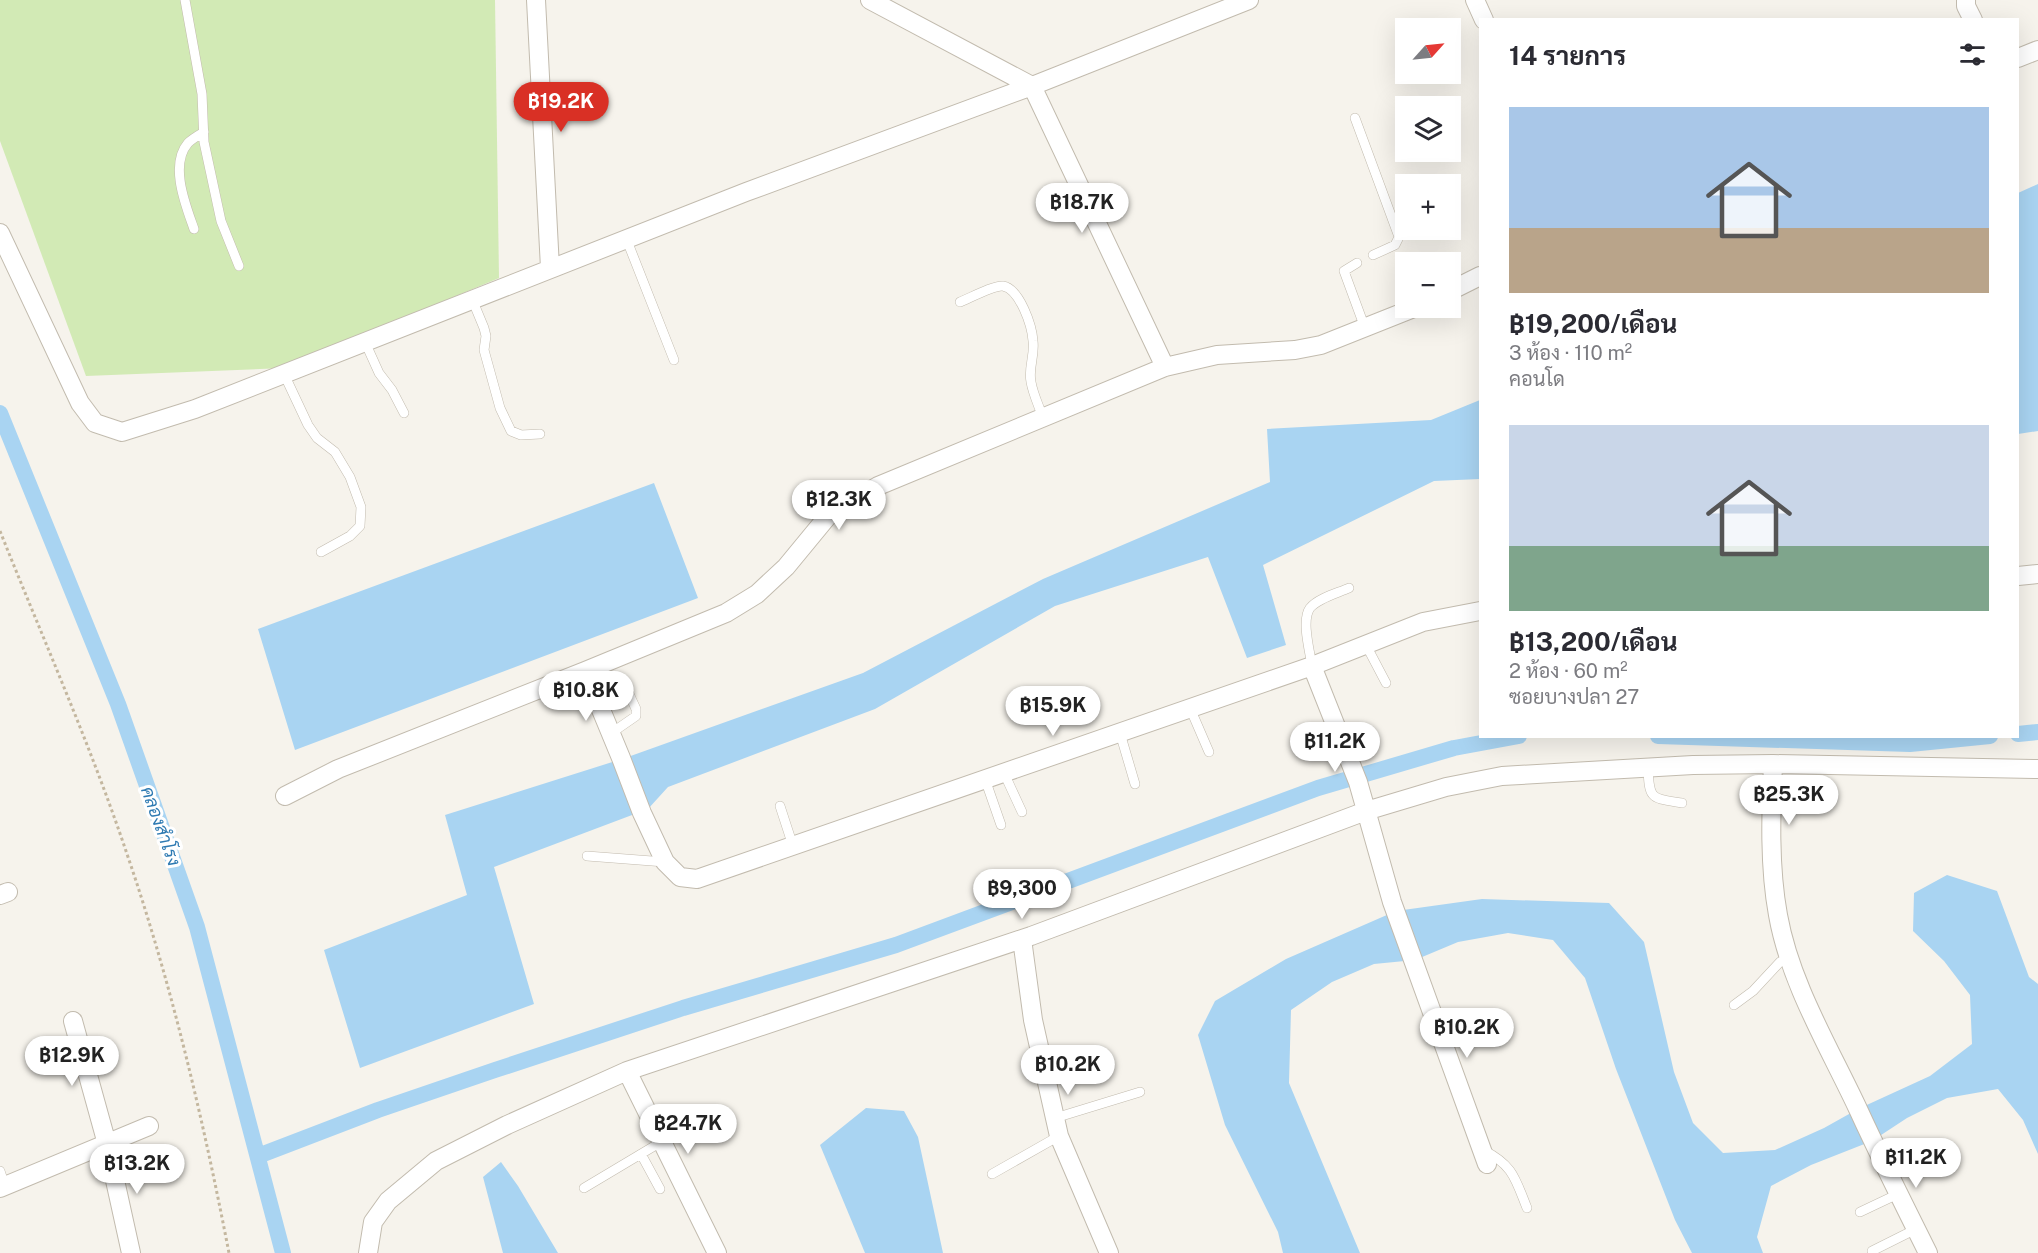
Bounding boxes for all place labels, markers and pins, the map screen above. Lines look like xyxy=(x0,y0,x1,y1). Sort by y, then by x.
pin: ฿19.2K xyxy=(512,82,610,133)
pin: ฿18.7K xyxy=(1033,183,1131,234)
pin: ฿12.3K xyxy=(790,480,888,531)
pin: ฿10.8K xyxy=(537,671,635,722)
pin: ฿15.9K xyxy=(1004,686,1102,737)
pin: ฿11.2K xyxy=(1286,722,1384,773)
pin: ฿25.3K xyxy=(1740,775,1838,826)
pin: ฿9,300 xyxy=(973,869,1071,920)
pin: ฿10.2K xyxy=(1418,1008,1516,1059)
pin: ฿12.9K xyxy=(23,1036,121,1087)
pin: ฿10.2K xyxy=(1019,1045,1117,1096)
pin: ฿24.7K xyxy=(639,1104,737,1155)
pin: ฿11.2K xyxy=(1867,1138,1965,1189)
pin: ฿13.2K xyxy=(88,1144,186,1195)

